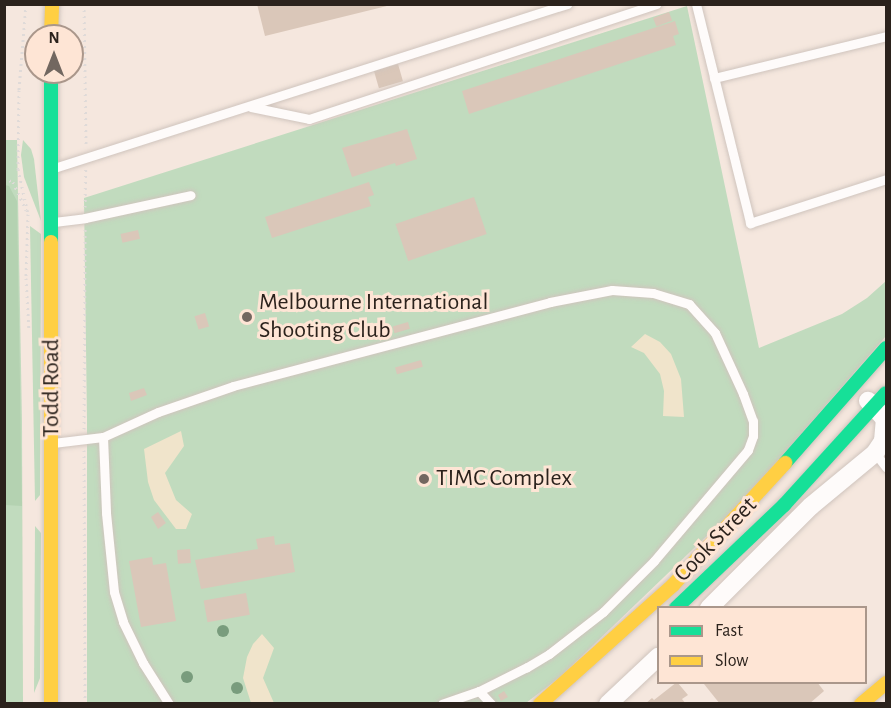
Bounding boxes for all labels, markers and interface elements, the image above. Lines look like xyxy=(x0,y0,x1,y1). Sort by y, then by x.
north arrow xyxy=(24,24,84,84)
text: N xyxy=(48,30,60,46)
place label: Melbourne International Shooting Club xyxy=(259,289,488,345)
marker: Melbourne International Shooting Club xyxy=(240,310,254,324)
street label: Todd Road xyxy=(38,339,66,437)
place label: TIMC Complex xyxy=(436,465,572,493)
marker: TIMC Complex xyxy=(417,472,431,486)
street label: Cook Street xyxy=(668,492,764,588)
legend xyxy=(657,606,867,684)
text: Fast xyxy=(715,622,743,640)
text: Slow xyxy=(715,652,748,670)

